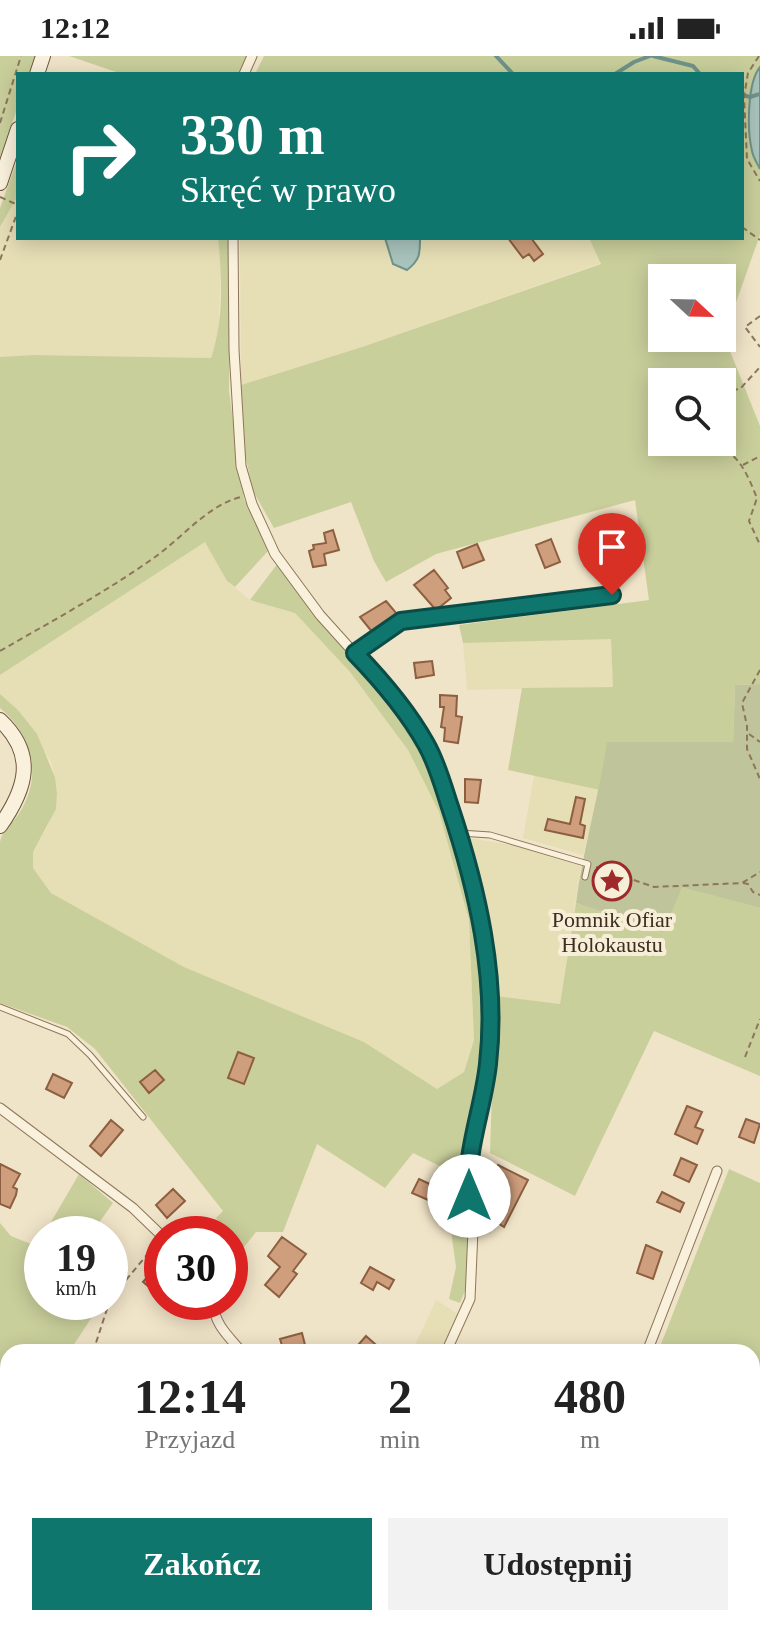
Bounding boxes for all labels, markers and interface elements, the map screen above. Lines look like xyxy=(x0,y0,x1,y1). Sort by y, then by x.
text: 12:12 xyxy=(40,11,110,44)
icon: right xyxy=(48,104,152,208)
text: 330 m xyxy=(180,104,325,166)
text: Skręć w prawo xyxy=(180,170,396,210)
north arrow xyxy=(648,264,736,352)
map controls xyxy=(648,264,736,456)
button: search xyxy=(648,368,736,456)
pin xyxy=(578,513,646,595)
icon: arrive xyxy=(590,525,634,569)
place icon: Pomnik Ofiar Holokaustu xyxy=(591,860,633,902)
place label: Pomnik Ofiar Holokaustu xyxy=(552,907,673,957)
position arrow xyxy=(427,1154,511,1238)
speed limit sign: 30 xyxy=(144,1216,248,1320)
text: 19 xyxy=(56,1235,96,1280)
text: km/h xyxy=(55,1277,97,1299)
text: 12:14 xyxy=(134,1370,246,1423)
text: 2 xyxy=(388,1370,412,1423)
text: 480 xyxy=(554,1370,626,1423)
text: Przyjazd xyxy=(144,1425,235,1454)
text: min xyxy=(380,1425,420,1454)
text: m xyxy=(580,1425,600,1454)
button: Zakończ xyxy=(32,1518,372,1610)
button: Udostępnij xyxy=(388,1518,728,1610)

